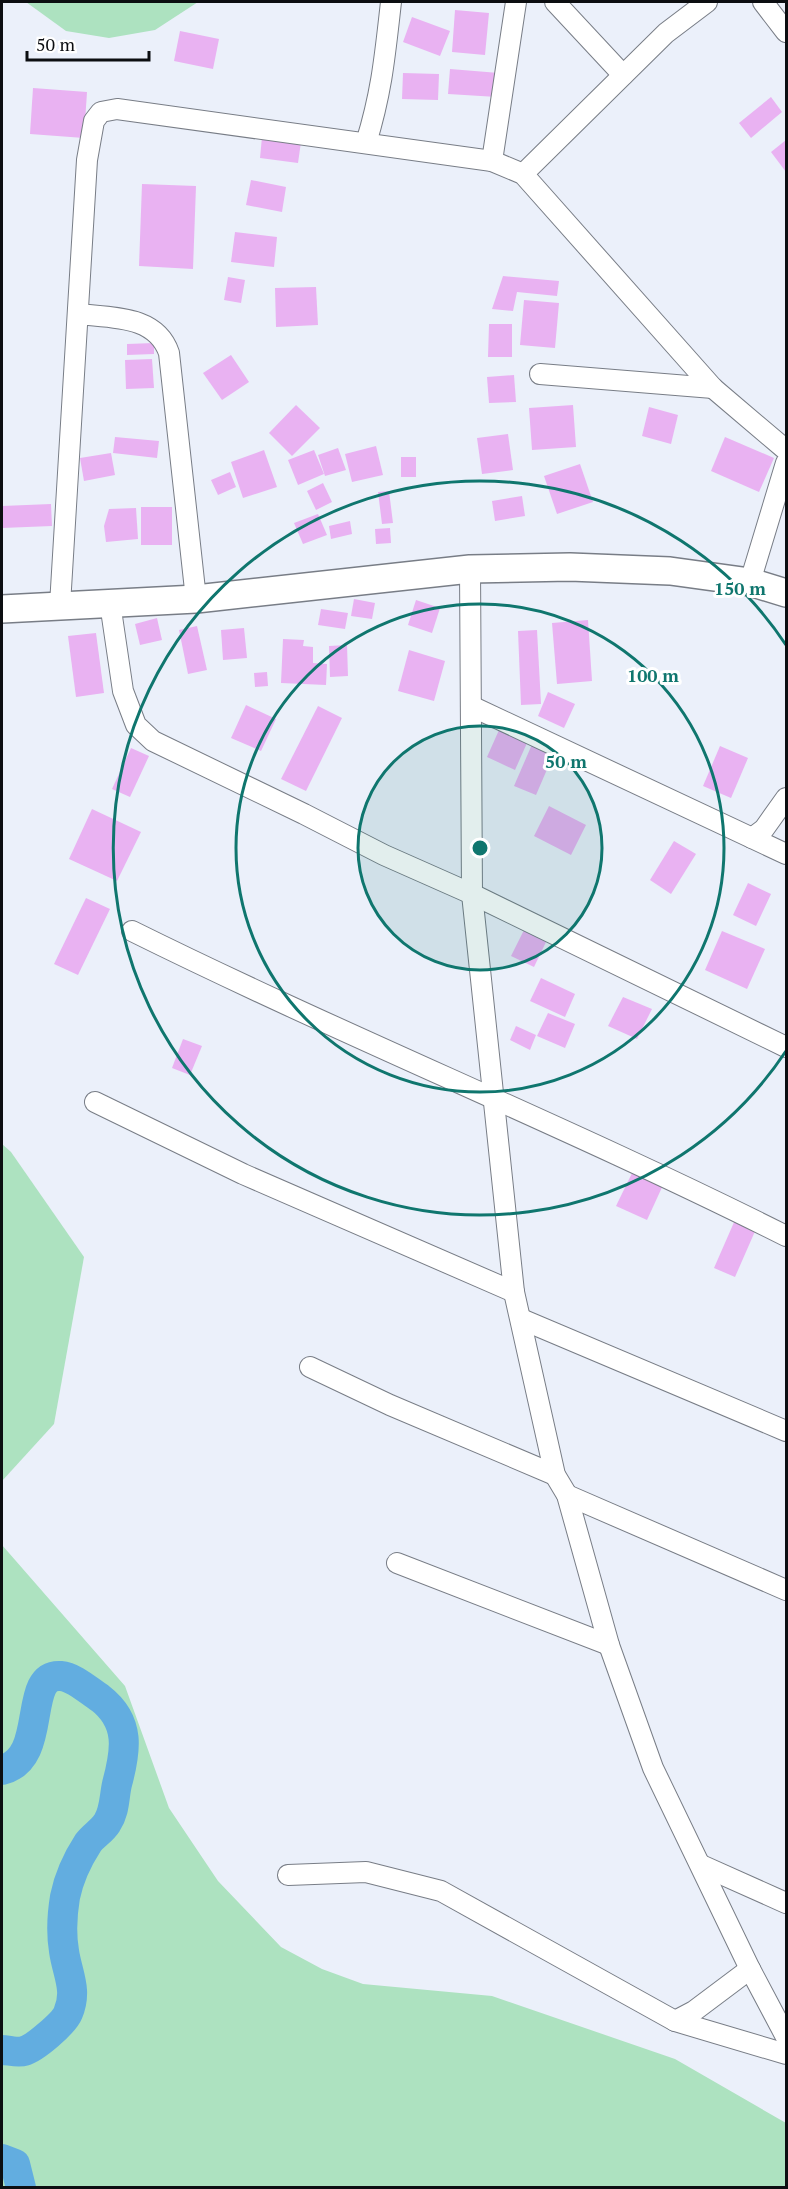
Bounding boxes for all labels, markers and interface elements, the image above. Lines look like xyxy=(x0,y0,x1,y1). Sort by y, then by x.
scale bar xyxy=(27,24,148,62)
text: 50 m xyxy=(36,32,76,56)
text: 150 m xyxy=(714,576,766,600)
text: 100 m xyxy=(627,663,679,687)
text: 50 m xyxy=(545,749,587,773)
centre of rings xyxy=(470,838,490,858)

